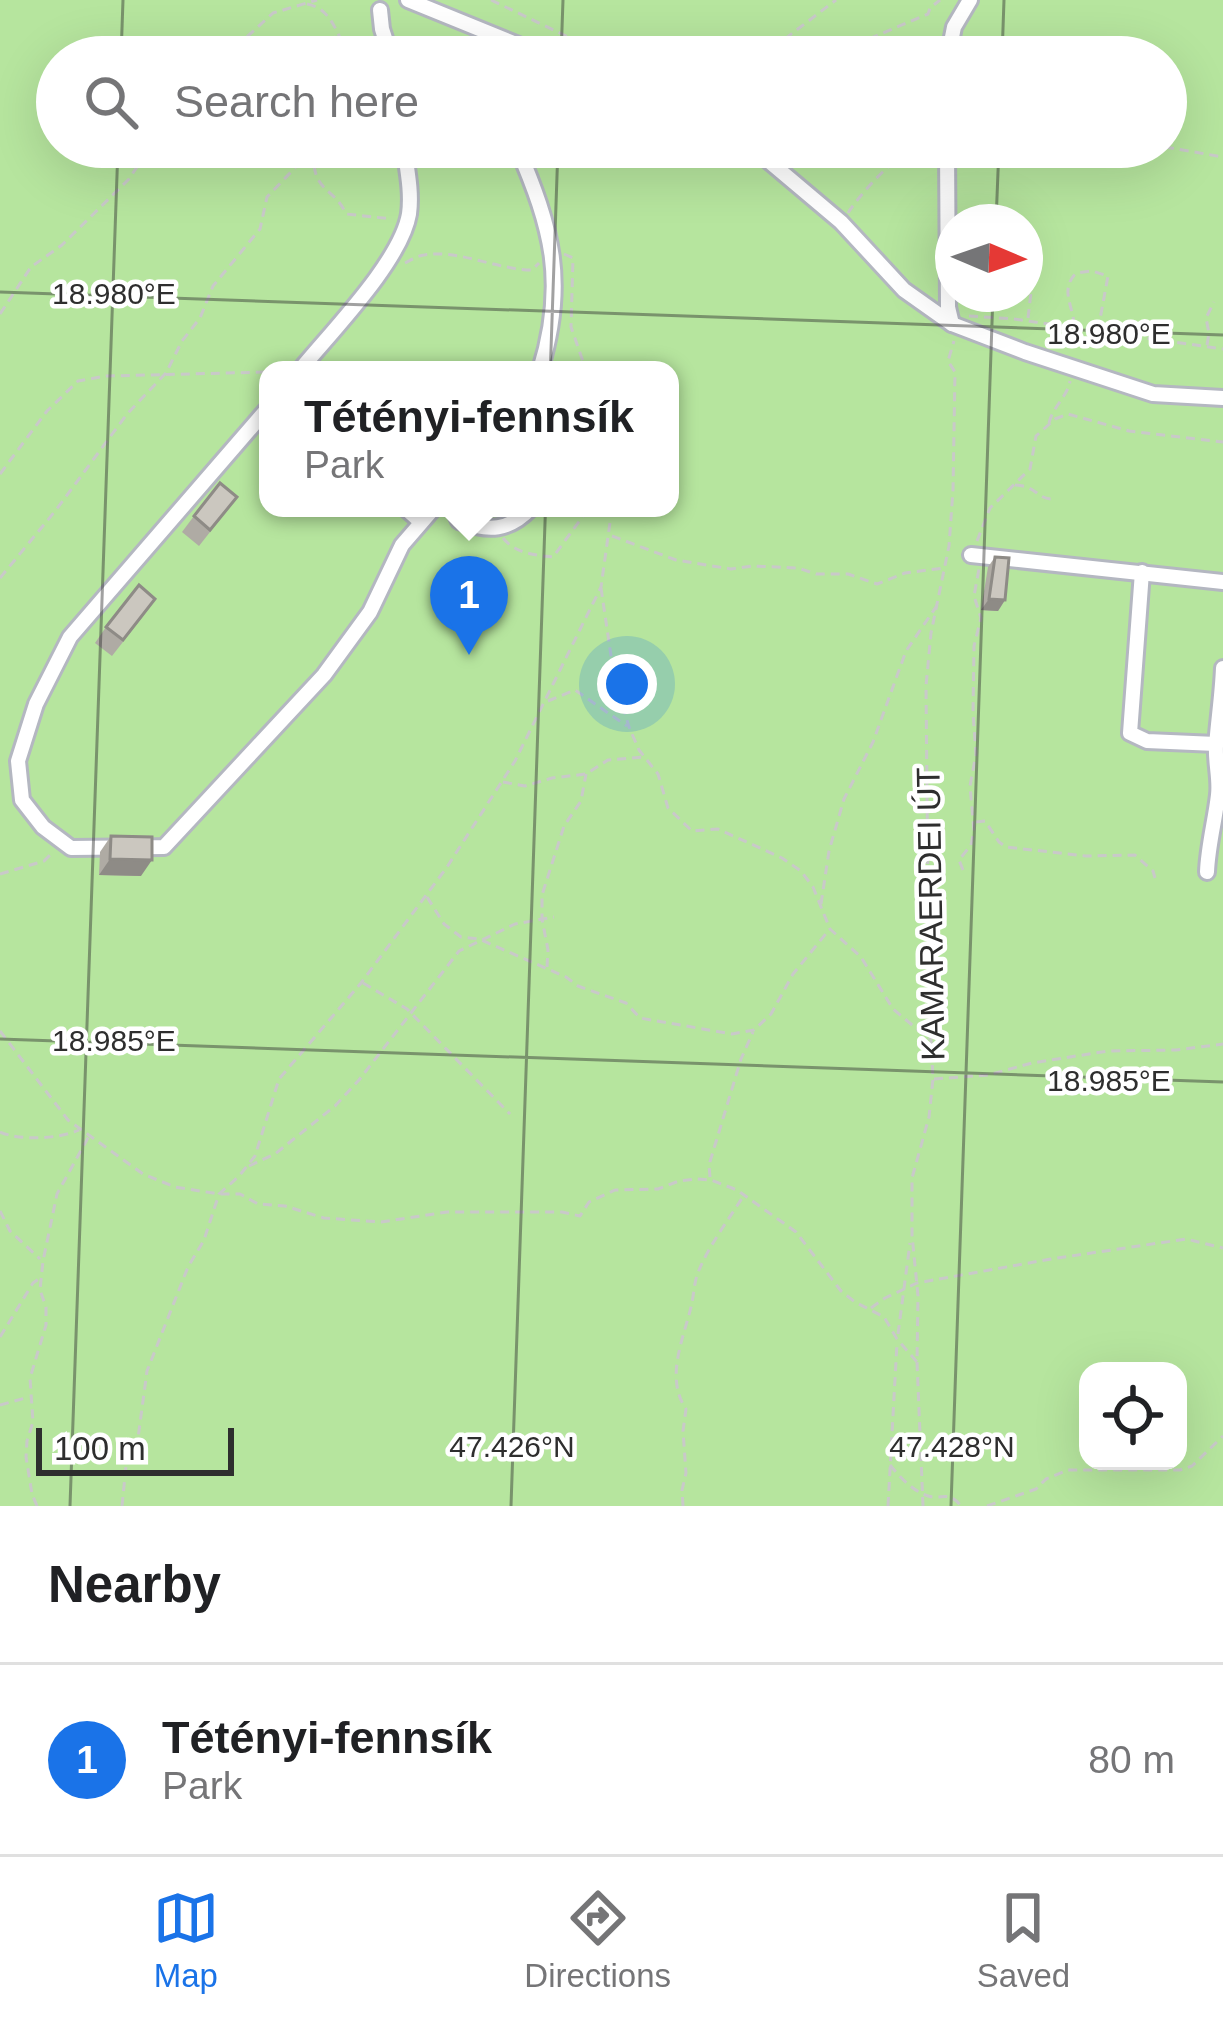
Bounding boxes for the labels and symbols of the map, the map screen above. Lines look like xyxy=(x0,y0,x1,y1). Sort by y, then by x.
north arrow xyxy=(935,204,1043,312)
text: 18.980°E xyxy=(52,277,176,310)
text: 18.980°E xyxy=(1047,317,1171,350)
pin: 1 xyxy=(430,556,508,655)
your location xyxy=(597,654,657,714)
street label: KAMARAERDEI ÚT xyxy=(909,767,952,1061)
text: 18.985°E xyxy=(52,1024,176,1057)
text: 18.985°E xyxy=(1047,1064,1171,1097)
scale bar xyxy=(36,1422,234,1475)
text: 47.426°N xyxy=(449,1430,575,1463)
text: 47.428°N xyxy=(889,1430,1015,1463)

